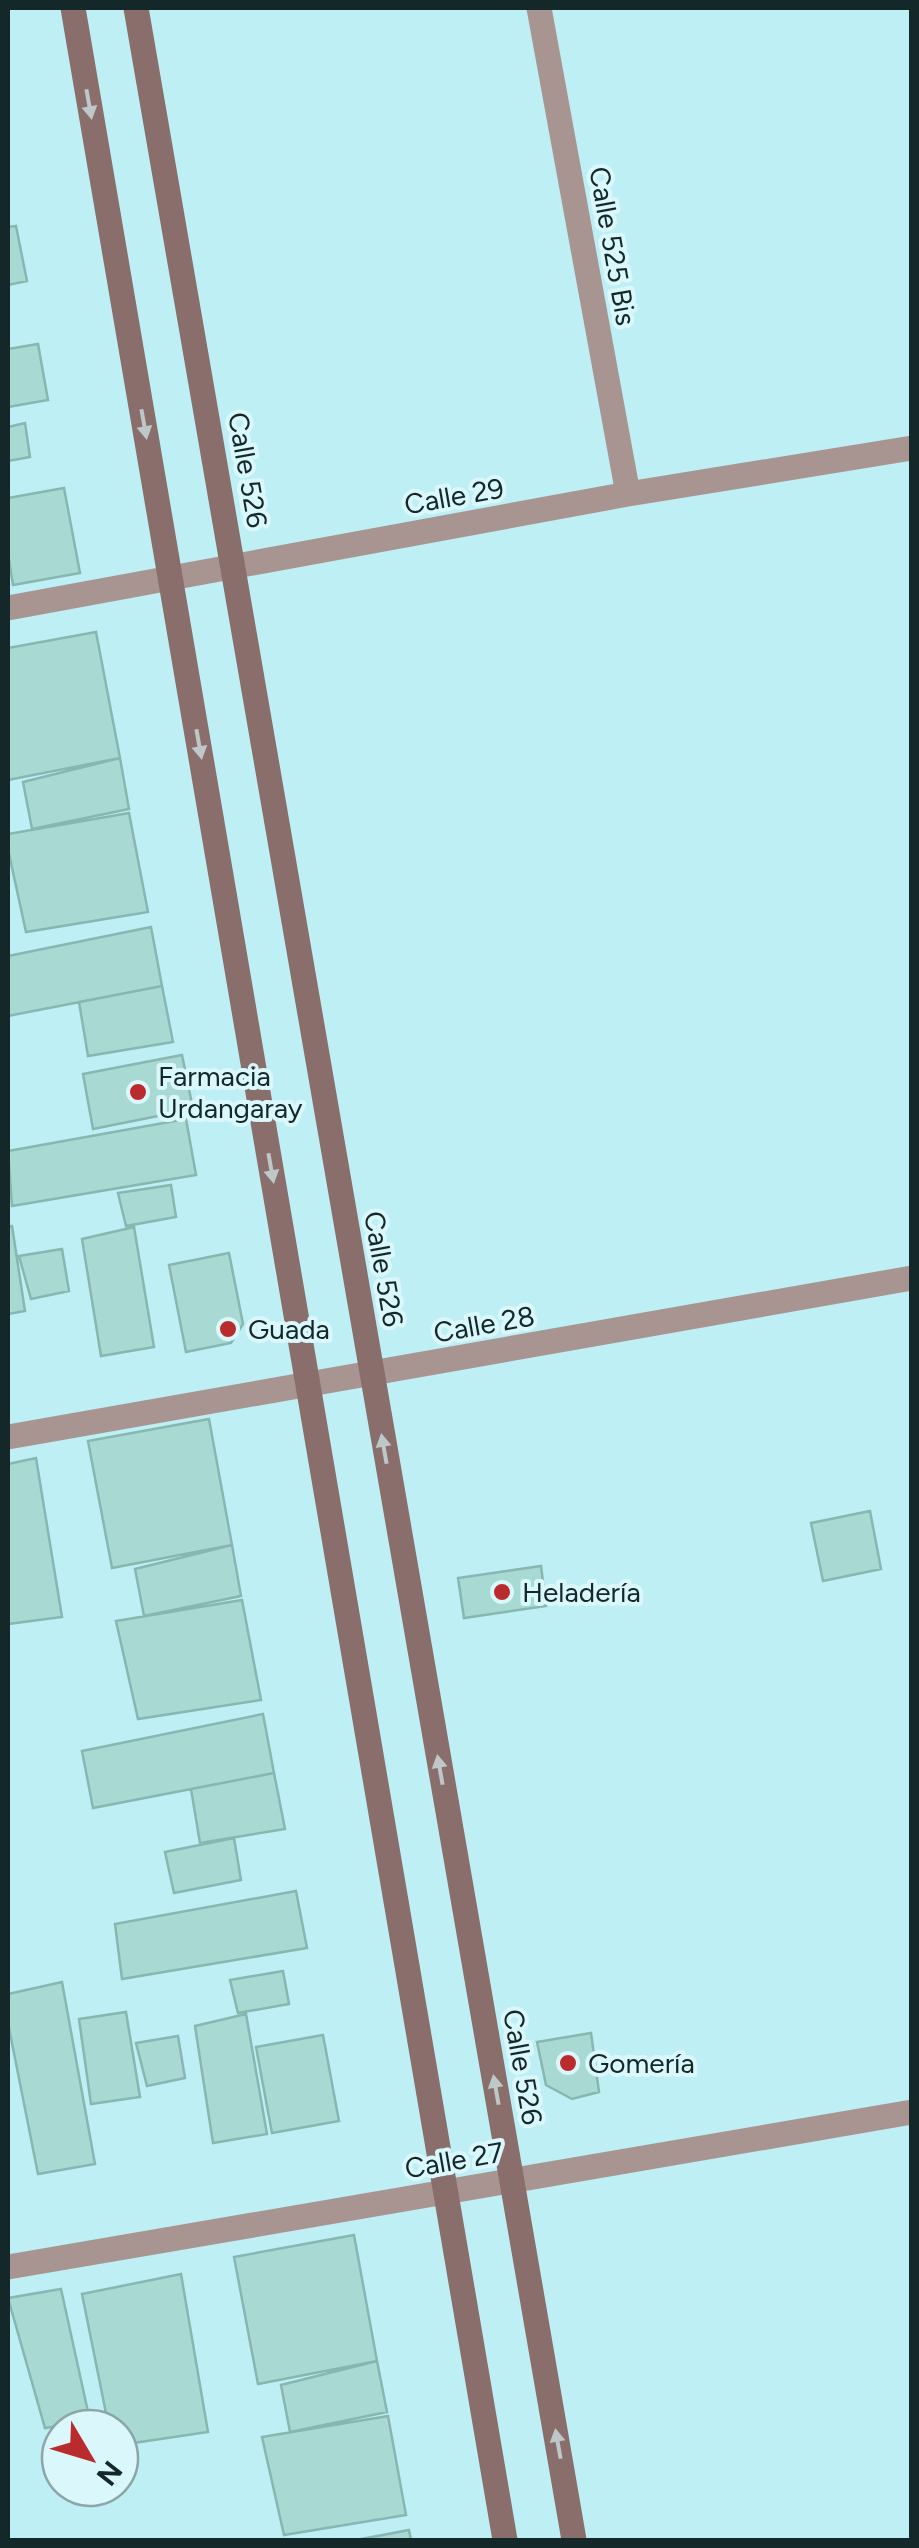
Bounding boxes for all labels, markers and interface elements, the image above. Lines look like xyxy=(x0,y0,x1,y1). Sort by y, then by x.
one-way arrow xyxy=(82,88,97,120)
street label: Calle 525 Bis xyxy=(582,164,644,328)
one-way arrow xyxy=(137,409,152,440)
street label: Calle 526 xyxy=(221,410,275,531)
street label: Calle 29 xyxy=(402,471,506,521)
one-way arrow xyxy=(192,729,207,761)
place label: Farmacia Urdangaray xyxy=(158,1059,303,1125)
marker: Farmacia Urdangaray xyxy=(127,1081,149,1103)
one-way arrow xyxy=(264,1153,279,1184)
street label: Calle 526 xyxy=(357,1209,411,1330)
street label: Calle 28 xyxy=(431,1298,537,1350)
place label: Guada xyxy=(248,1312,330,1346)
marker: Guada xyxy=(217,1318,239,1340)
one-way arrow xyxy=(376,1433,391,1465)
place label: Heladería xyxy=(522,1575,641,1609)
marker: Heladería xyxy=(491,1581,513,1603)
one-way arrow xyxy=(432,1753,447,1785)
street label: Calle 526 xyxy=(496,2007,550,2128)
place label: Gomería xyxy=(588,2046,695,2080)
marker: Gomería xyxy=(557,2052,579,2074)
one-way arrow xyxy=(488,2074,503,2105)
street label: Calle 27 xyxy=(402,2135,506,2185)
north arrow xyxy=(40,2408,140,2508)
one-way arrow xyxy=(550,2428,565,2460)
text: N xyxy=(90,2454,130,2492)

